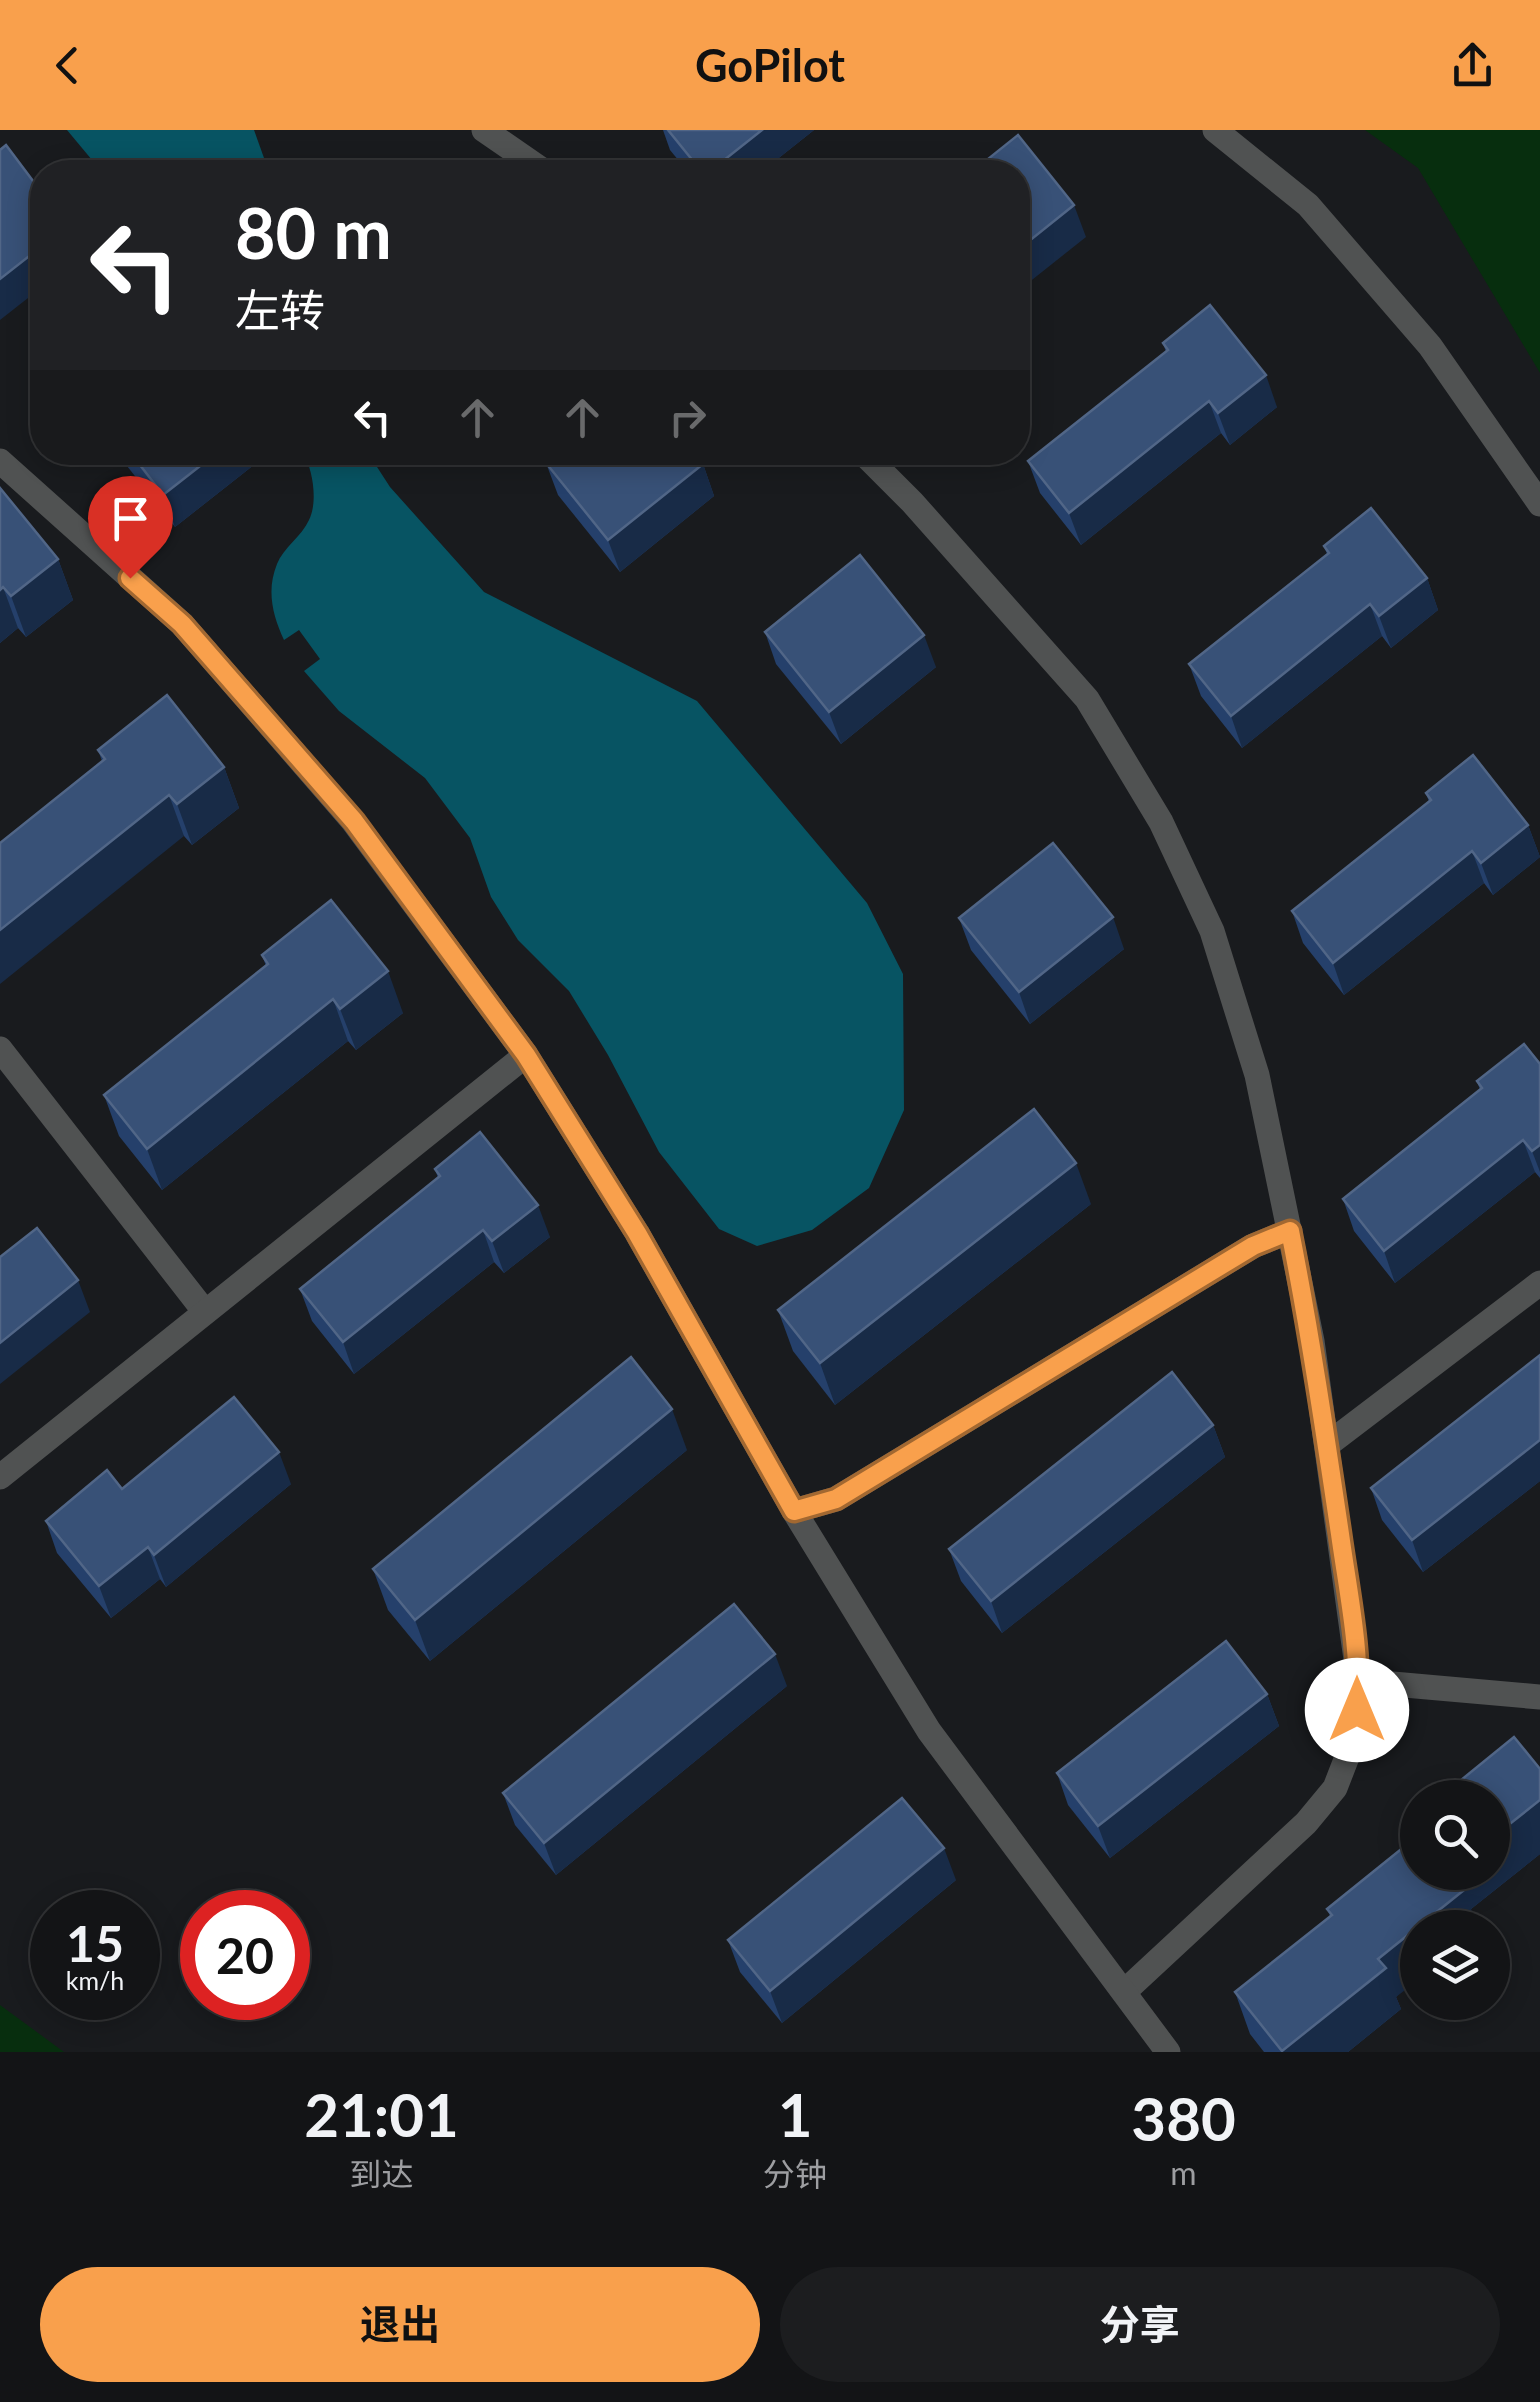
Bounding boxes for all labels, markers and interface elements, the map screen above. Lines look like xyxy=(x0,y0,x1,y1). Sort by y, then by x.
icon: back xyxy=(40,38,95,93)
text: GoPilot xyxy=(695,38,845,92)
icon: share xyxy=(1445,38,1500,93)
text: 80 m xyxy=(235,190,392,274)
icon: left xyxy=(70,200,200,330)
text: 左转 xyxy=(235,283,325,337)
icon: left xyxy=(345,390,400,445)
icon: ahead xyxy=(450,390,505,445)
icon: ahead xyxy=(555,390,610,445)
icon: right xyxy=(660,390,715,445)
pin xyxy=(88,476,173,579)
icon: arrive xyxy=(103,491,158,546)
position arrow xyxy=(1305,1658,1409,1762)
map controls xyxy=(1400,1780,1510,2020)
button: search xyxy=(1400,1780,1510,1890)
speed limit sign: 20 xyxy=(180,1890,310,2020)
button: layers xyxy=(1400,1910,1510,2020)
text: 15 xyxy=(66,1913,124,1973)
text: km/h xyxy=(66,1965,124,1995)
text: 21:01 xyxy=(304,2078,459,2150)
text: 1 xyxy=(778,2078,813,2150)
text: 380 xyxy=(1131,2082,1236,2154)
text: m xyxy=(1170,2153,1197,2192)
text: 到达 xyxy=(350,2154,414,2193)
text: 分钟 xyxy=(763,2154,827,2193)
button: 退出 xyxy=(40,2267,760,2382)
button: 分享 xyxy=(780,2267,1500,2382)

